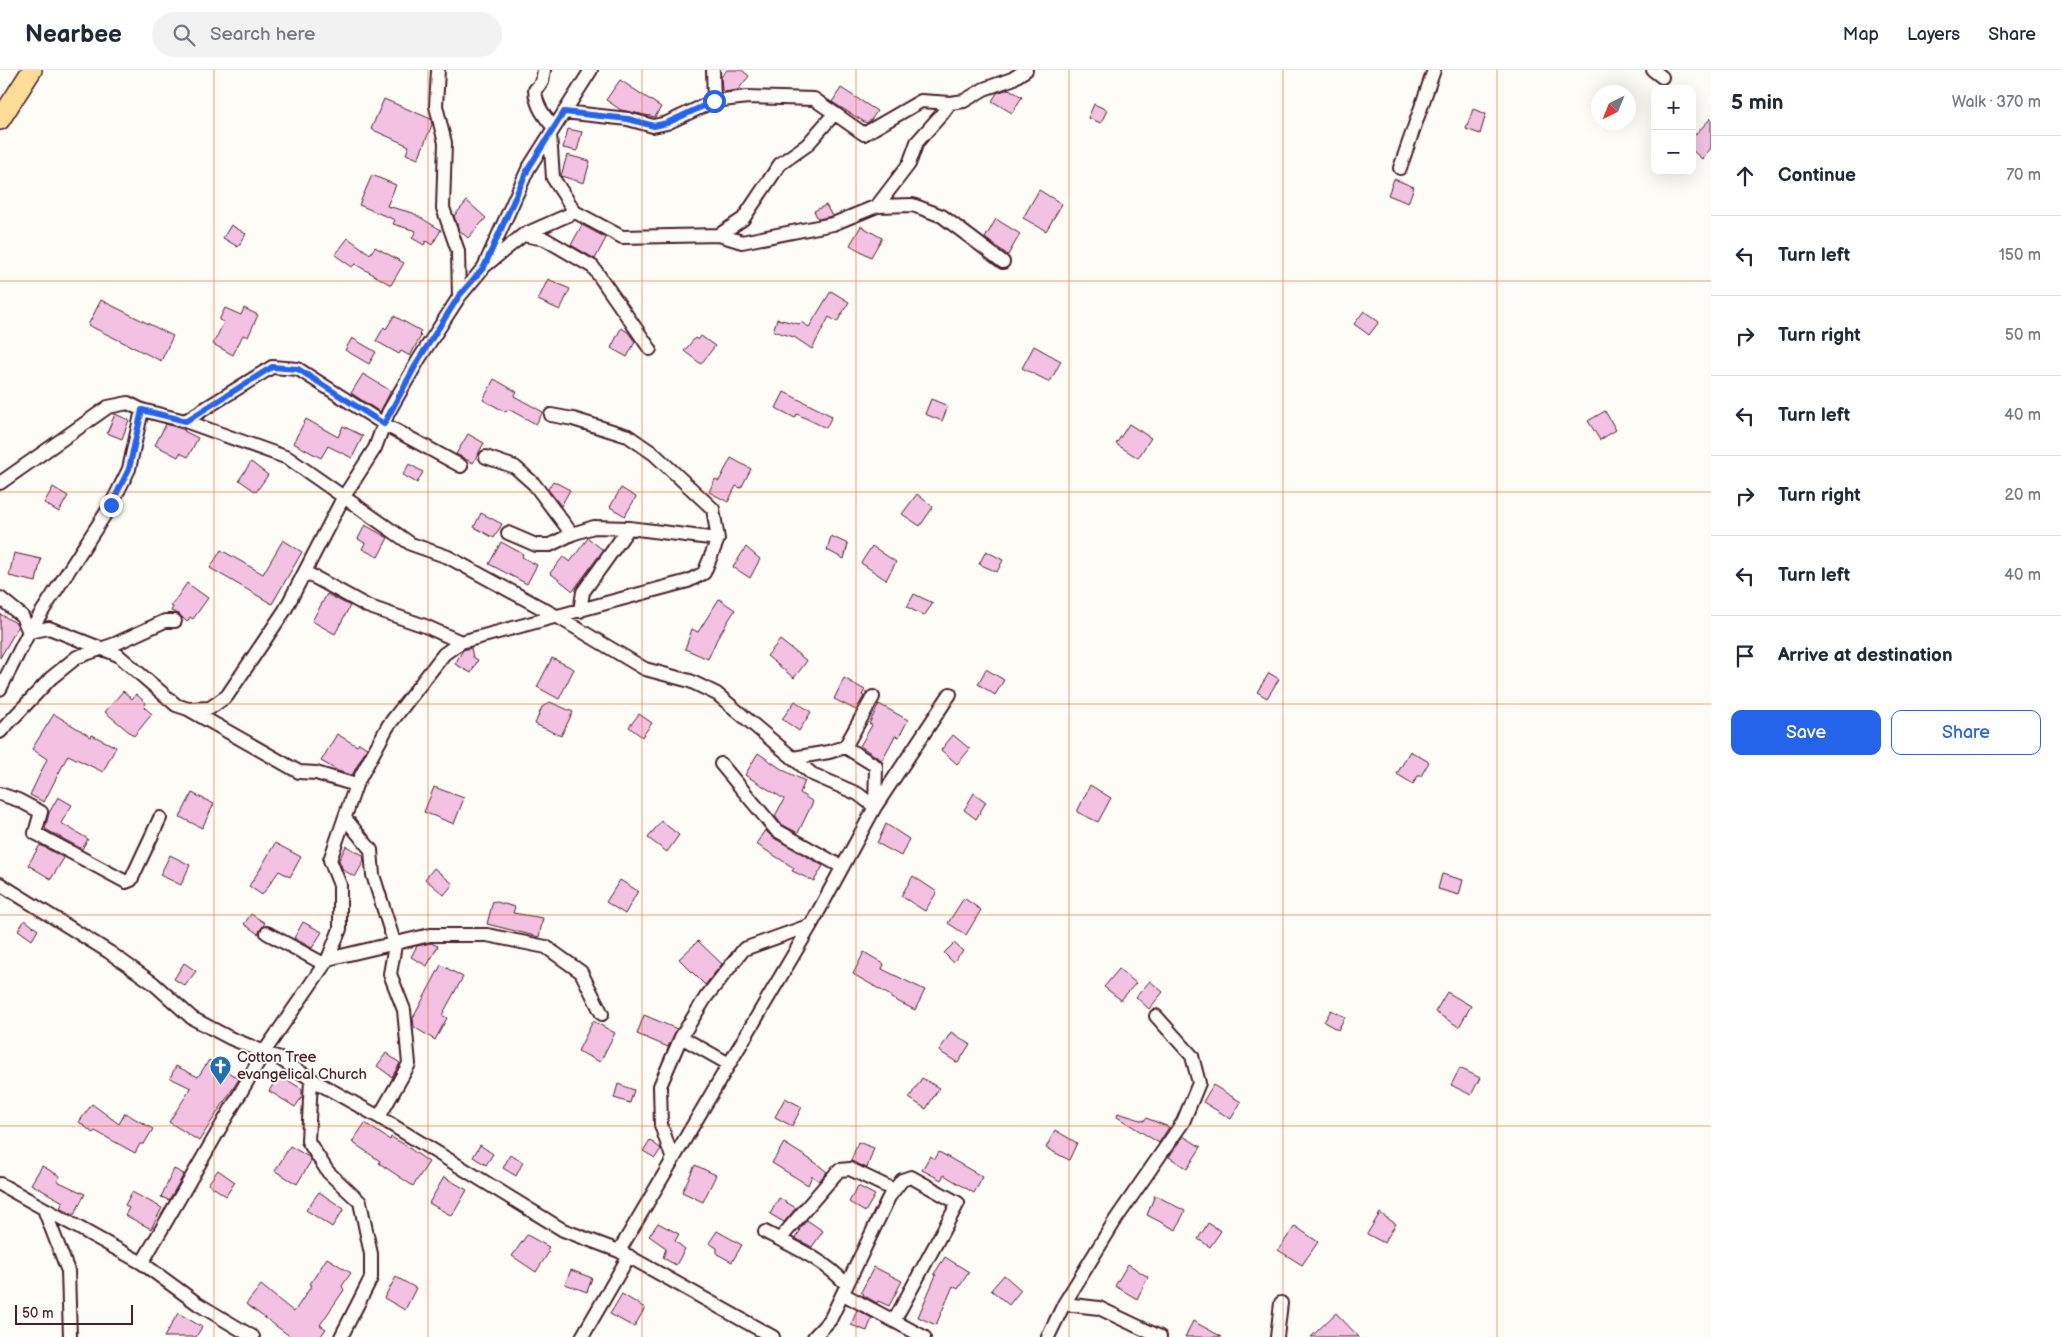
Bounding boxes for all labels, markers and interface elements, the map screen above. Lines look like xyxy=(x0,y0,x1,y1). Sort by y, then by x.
search box xyxy=(152,12,502,57)
text: Nearbee xyxy=(25,20,122,49)
icon: search xyxy=(170,21,198,49)
text: Search here xyxy=(210,23,315,46)
text: Map xyxy=(1843,24,1879,45)
text: Layers xyxy=(1907,24,1960,45)
text: Share xyxy=(1988,24,2036,45)
north arrow xyxy=(1591,85,1636,130)
map controls xyxy=(1651,85,1696,175)
button: + xyxy=(1651,85,1696,130)
route start xyxy=(703,90,726,113)
text: 5 min xyxy=(1731,90,1784,115)
text: Walk · 370 m xyxy=(1952,93,2041,112)
button: − xyxy=(1651,130,1696,175)
icon: ahead xyxy=(1731,162,1759,190)
text: Continue xyxy=(1778,164,1856,187)
text: 70 m xyxy=(2006,166,2041,185)
icon: left xyxy=(1731,242,1759,270)
text: Turn left xyxy=(1778,244,1850,267)
text: 150 m xyxy=(1999,246,2041,265)
icon: right xyxy=(1731,322,1759,350)
text: Turn right xyxy=(1778,324,1861,347)
text: 50 m xyxy=(2005,326,2041,345)
icon: left xyxy=(1731,402,1759,430)
text: Turn left xyxy=(1778,404,1850,427)
text: 40 m xyxy=(2004,406,2041,425)
icon: right xyxy=(1731,482,1759,510)
text: Turn right xyxy=(1778,484,1861,507)
text: 20 m xyxy=(2005,486,2041,505)
route end xyxy=(100,494,123,517)
icon: left xyxy=(1731,562,1759,590)
text: Turn left xyxy=(1778,564,1850,587)
text: 40 m xyxy=(2004,566,2041,585)
icon: arrive xyxy=(1731,642,1759,670)
text: Arrive at destination xyxy=(1778,644,1953,667)
button: Save xyxy=(1731,710,1881,755)
button: Share xyxy=(1891,710,2041,755)
place label: Cotton Tree evangelical Church xyxy=(237,1048,367,1084)
church icon: Cotton Tree evangelical Church xyxy=(209,1054,233,1085)
scale bar xyxy=(15,1302,132,1325)
text: 50 m xyxy=(22,1305,54,1322)

